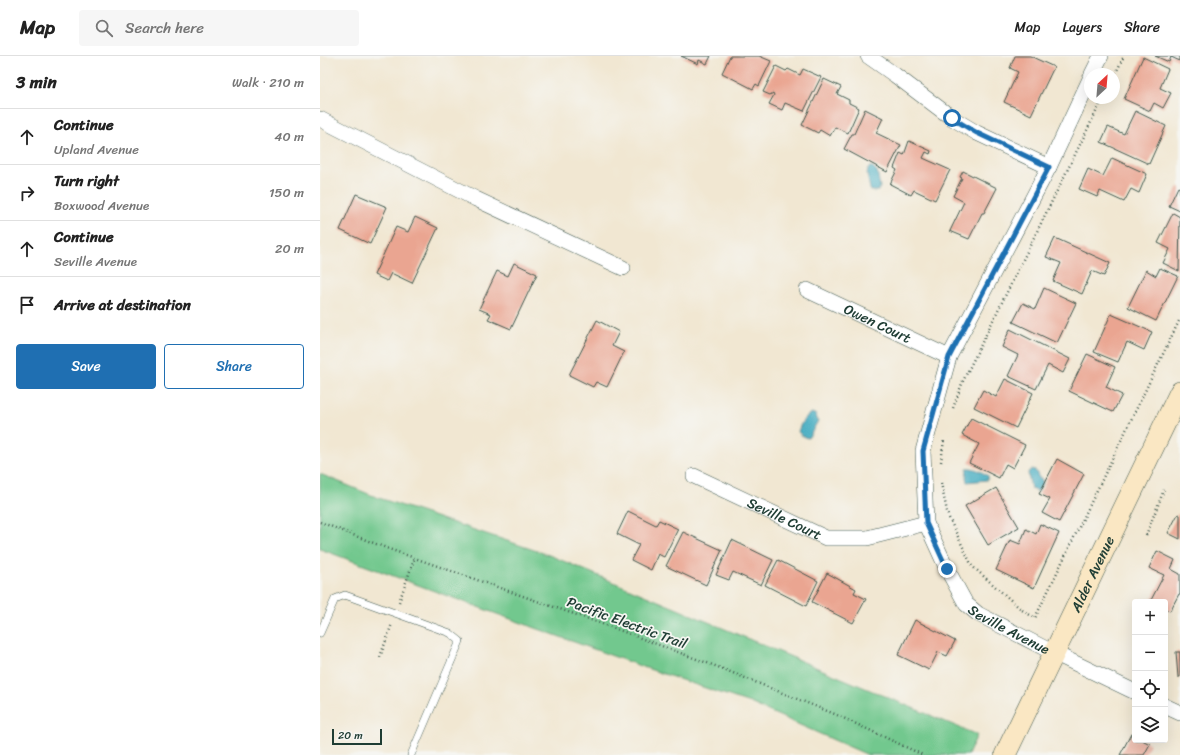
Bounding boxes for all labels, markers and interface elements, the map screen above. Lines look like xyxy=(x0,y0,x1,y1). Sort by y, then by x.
search box xyxy=(79,10,359,46)
text: Map xyxy=(20,11,55,44)
text: Search here xyxy=(125,15,204,41)
text: Map xyxy=(1015,15,1040,40)
text: Layers xyxy=(1062,15,1102,40)
text: Share xyxy=(1124,15,1160,40)
icon: search xyxy=(93,17,115,39)
text: 3 min xyxy=(16,67,57,97)
north arrow xyxy=(1084,68,1120,104)
text: Walk · 210 m xyxy=(232,71,304,94)
route start xyxy=(943,109,961,127)
text: Continue xyxy=(54,112,114,138)
text: 40 m xyxy=(274,125,304,148)
icon: ahead xyxy=(16,126,38,148)
text: Upland Avenue xyxy=(54,138,139,161)
text: Turn right xyxy=(54,168,119,194)
text: 150 m xyxy=(269,181,304,204)
icon: right xyxy=(16,182,38,204)
text: Boxwood Avenue xyxy=(54,194,149,217)
text: Continue xyxy=(54,224,114,250)
text: 20 m xyxy=(275,237,304,260)
icon: ahead xyxy=(16,238,38,260)
text: Seville Avenue xyxy=(54,250,137,273)
text: Arrive at destination xyxy=(54,292,191,318)
icon: arrive xyxy=(16,294,38,316)
street label: Owen Court xyxy=(839,297,916,350)
button: Save xyxy=(16,344,156,389)
button: Share xyxy=(164,344,304,389)
street label: Seville Court xyxy=(743,490,826,547)
street label: Alder Avenue xyxy=(1063,531,1121,617)
route end xyxy=(938,560,956,578)
street label: Pacific Electric Trail xyxy=(563,590,692,657)
street label: Seville Avenue xyxy=(962,598,1055,661)
map controls xyxy=(1132,599,1168,743)
button: + xyxy=(1132,599,1168,635)
button: − xyxy=(1132,635,1168,671)
button: locate xyxy=(1132,671,1168,707)
button: layers xyxy=(1132,707,1168,743)
text: 20 m xyxy=(338,726,363,745)
scale bar xyxy=(332,727,382,746)

